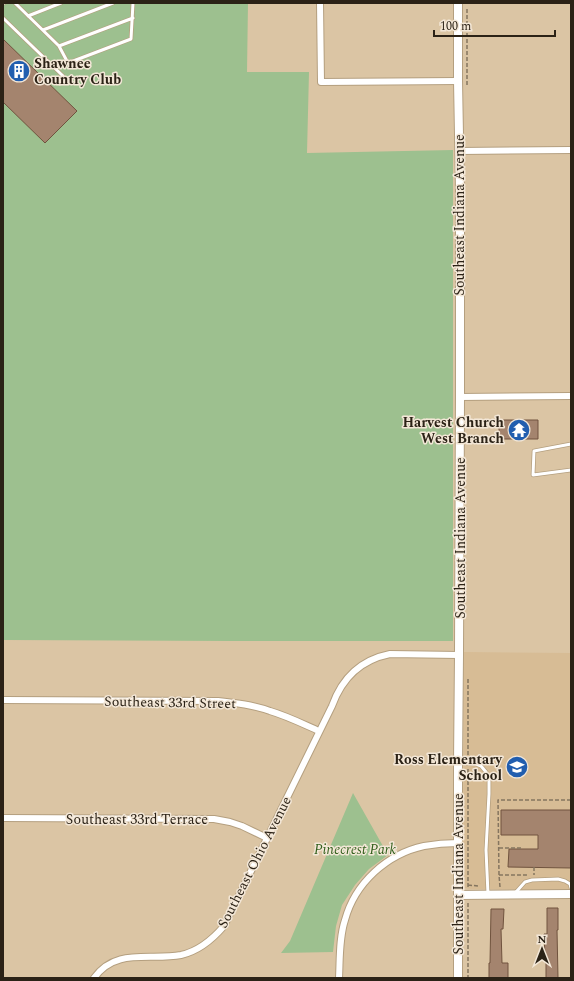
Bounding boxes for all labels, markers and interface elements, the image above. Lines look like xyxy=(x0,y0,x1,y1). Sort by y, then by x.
scale bar xyxy=(434,12,555,38)
text: 100 m xyxy=(440,17,471,36)
place label: Shawnee Country Club xyxy=(34,53,121,90)
building icon: Shawnee Country Club xyxy=(6,58,32,84)
street label: Southeast Indiana Avenue xyxy=(449,134,470,296)
place label: Harvest Church West Branch xyxy=(402,412,504,449)
temple icon: Harvest Church West Branch xyxy=(506,417,532,443)
street label: Southeast Indiana Avenue xyxy=(450,457,471,619)
street label: Southeast 33rd Street xyxy=(104,691,236,714)
place label: Ross Elementary School xyxy=(394,749,503,786)
school or university icon: Ross Elementary School xyxy=(504,754,530,780)
street label: Southeast Ohio Avenue xyxy=(212,793,297,932)
street label: Southeast Indiana Avenue xyxy=(448,793,469,955)
street label: Southeast 33rd Terrace xyxy=(66,809,208,830)
park label: Pinecrest Park xyxy=(314,839,397,860)
north arrow xyxy=(522,929,562,969)
text: N xyxy=(538,931,547,948)

